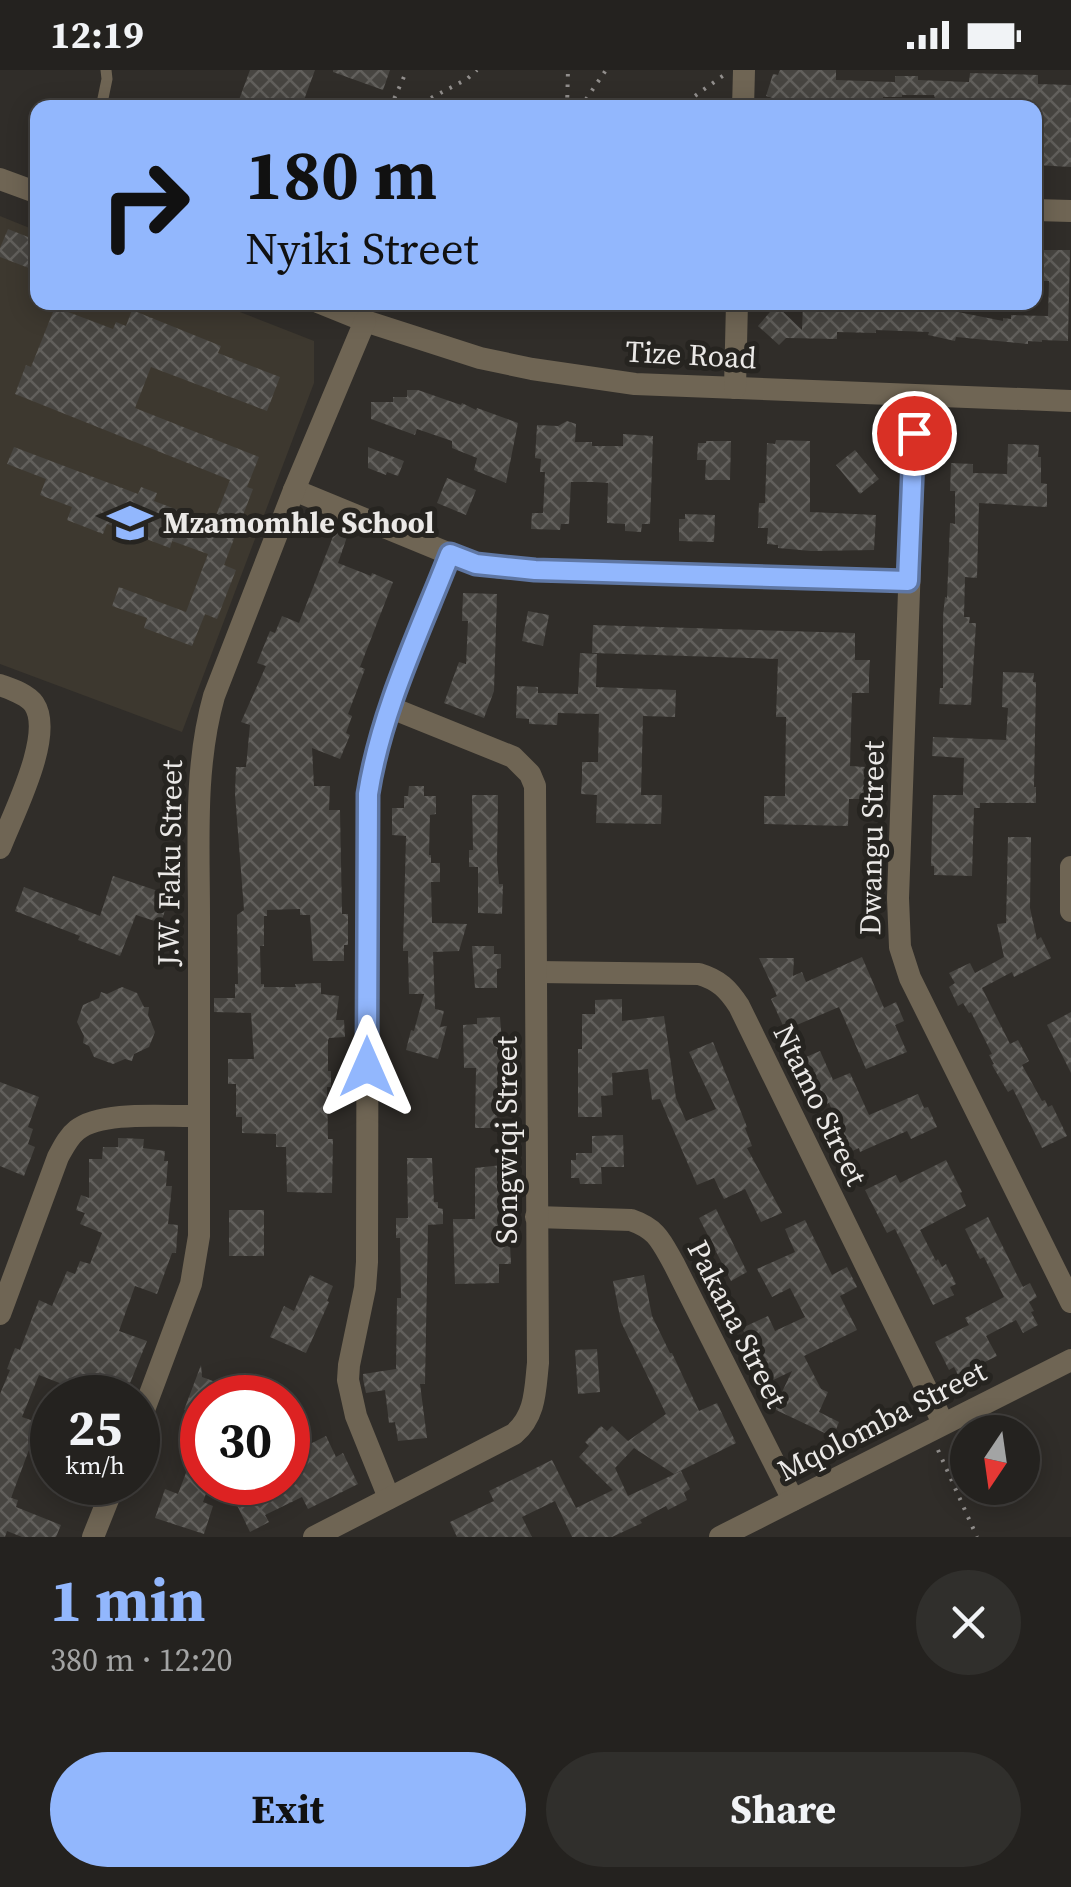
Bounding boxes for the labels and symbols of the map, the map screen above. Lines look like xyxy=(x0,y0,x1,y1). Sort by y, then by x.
street label: Tize Road xyxy=(625,331,758,378)
pin xyxy=(872,391,957,476)
school or university icon: Mzamomhle School xyxy=(106,499,154,547)
place label: Mzamomhle School xyxy=(163,502,434,543)
street label: Dwangu Street xyxy=(849,740,894,936)
street label: J.W. Faku Street xyxy=(147,759,192,967)
position arrow xyxy=(315,1015,419,1119)
street label: Ntamo Street xyxy=(764,1017,877,1192)
street label: Songwiqi Street xyxy=(486,1036,527,1244)
street label: Pakana Street xyxy=(678,1233,797,1415)
street label: Mqolomba Street xyxy=(770,1350,993,1491)
speed limit sign: 30 xyxy=(180,1375,310,1505)
north arrow xyxy=(950,1415,1040,1505)

